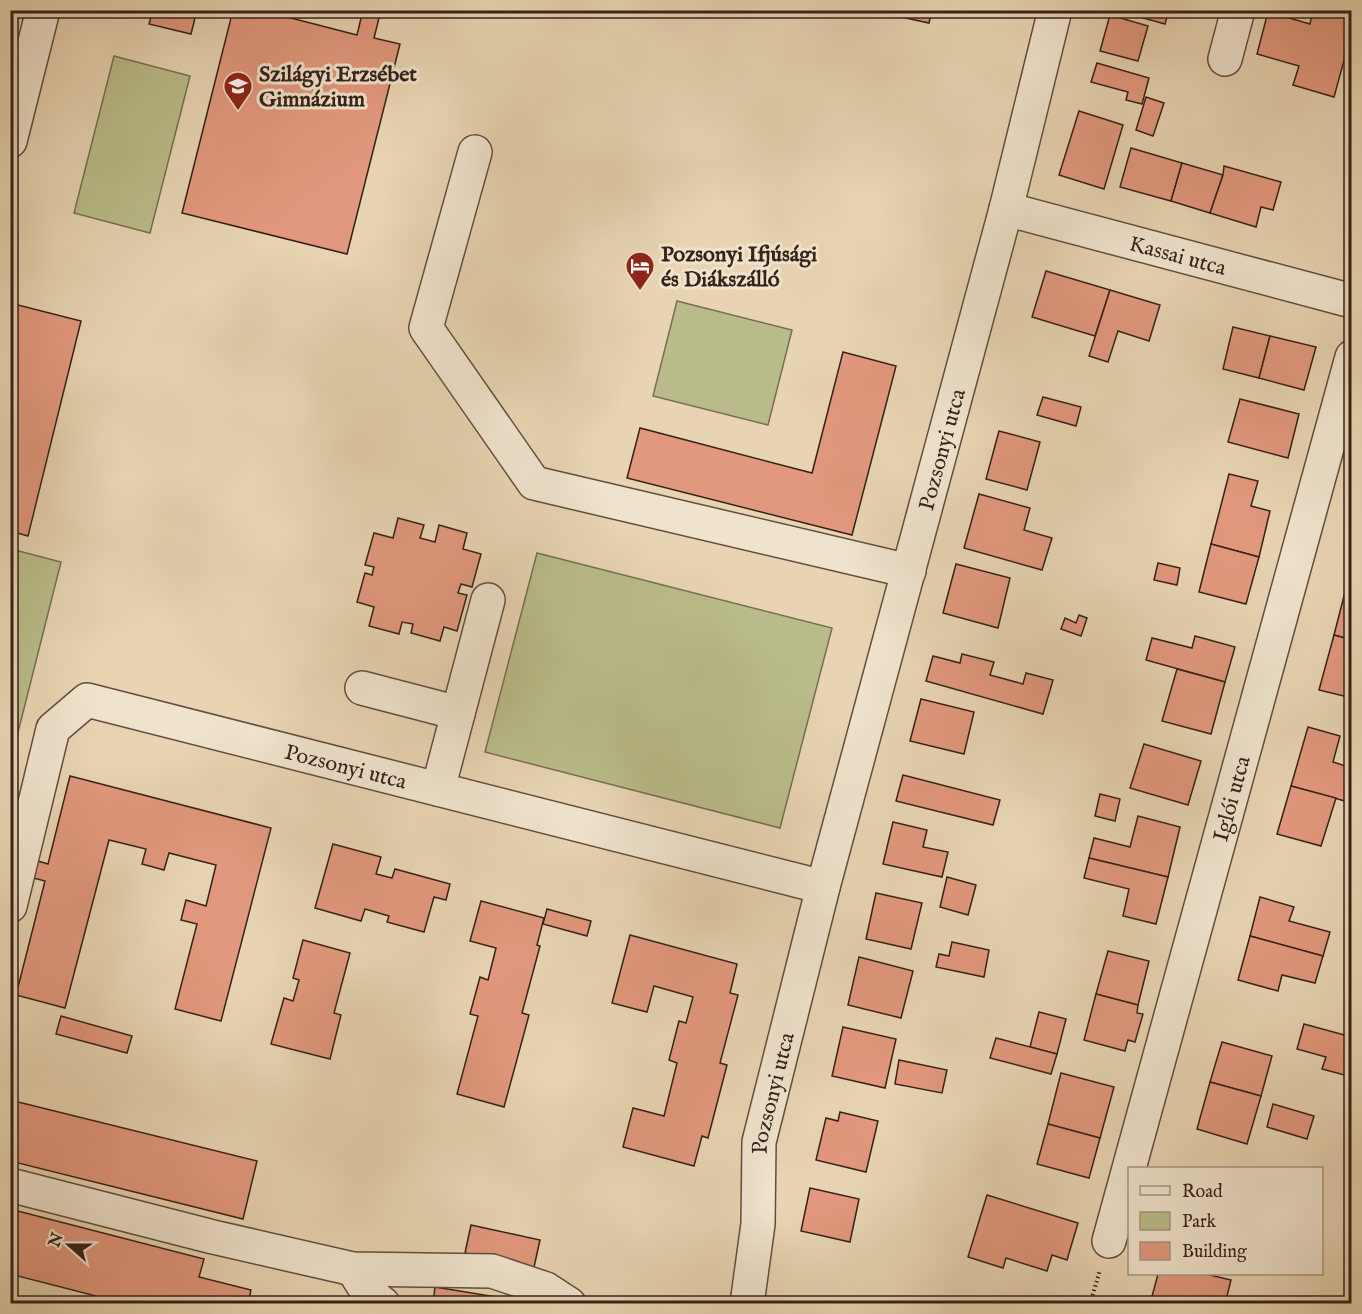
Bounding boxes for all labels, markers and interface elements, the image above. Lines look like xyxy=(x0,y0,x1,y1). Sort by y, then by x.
place label: Szilágyi Erzsébet Gimnázium xyxy=(259,61,417,114)
school or university icon: Szilágyi Erzsébet Gimnázium xyxy=(222,70,254,112)
street label: Kassai utca xyxy=(1126,230,1229,283)
place label: Pozsonyi Ifjúsági és Diákszálló xyxy=(661,241,817,294)
hotel icon: Pozsonyi Ifjúsági és Diákszálló xyxy=(624,250,656,292)
street label: Pozsonyi utca xyxy=(913,385,973,514)
street label: Pozsonyi utca xyxy=(281,739,410,797)
street label: Iglói utca xyxy=(1207,752,1258,845)
street label: Pozsonyi utca xyxy=(747,1029,802,1154)
legend xyxy=(1128,1167,1323,1275)
text: Road xyxy=(1182,1181,1223,1204)
text: Park xyxy=(1182,1211,1217,1234)
north arrow xyxy=(39,1215,99,1275)
text: N xyxy=(45,1230,69,1251)
text: Building xyxy=(1182,1241,1247,1264)

